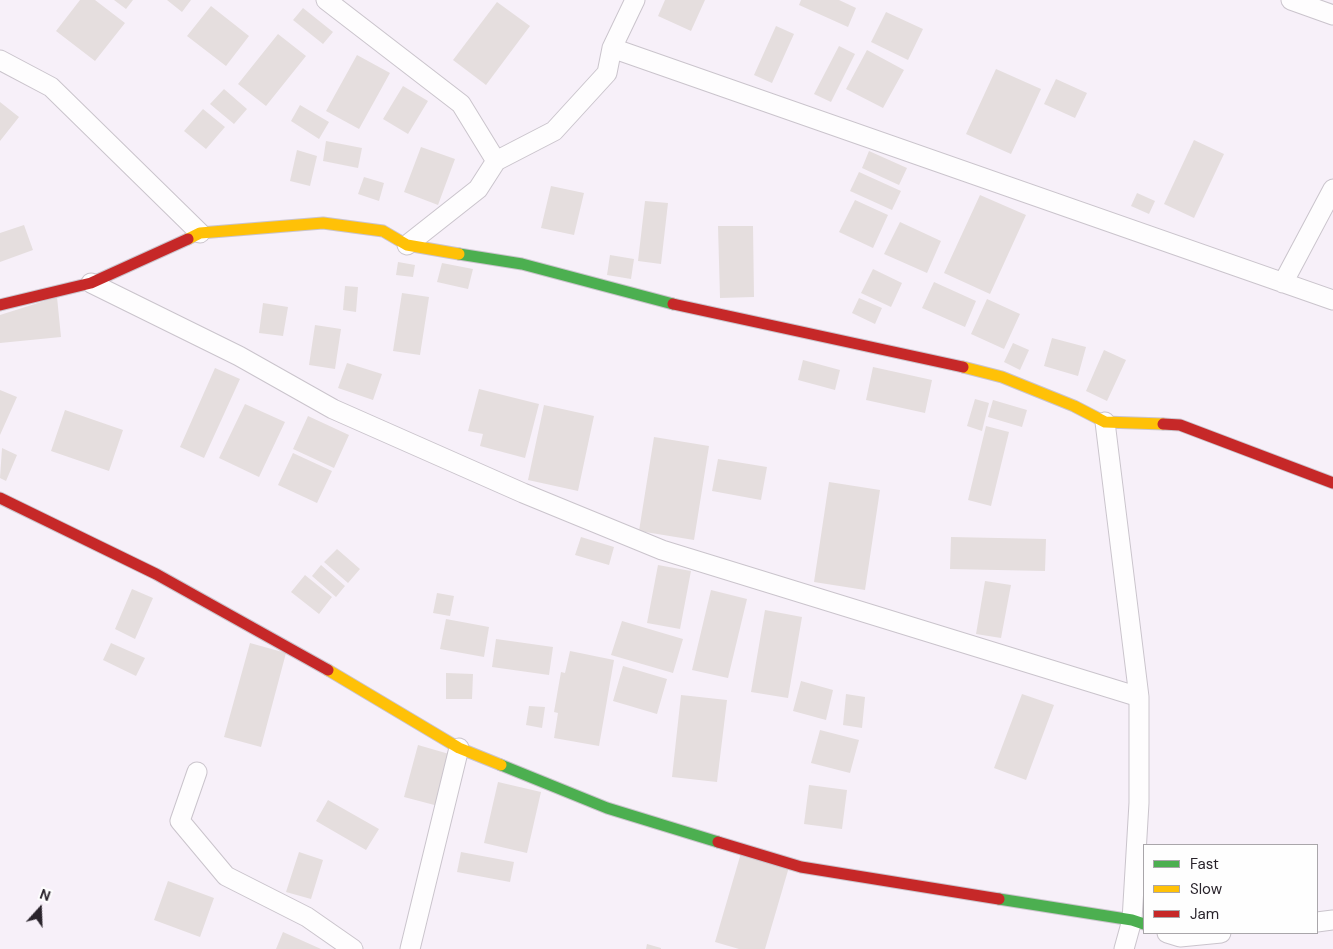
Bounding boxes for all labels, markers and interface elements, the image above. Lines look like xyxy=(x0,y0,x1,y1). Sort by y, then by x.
legend xyxy=(1143,844,1318,934)
text: Fast xyxy=(1190,854,1219,874)
text: Slow xyxy=(1190,879,1222,899)
north arrow xyxy=(15,884,65,934)
text: N xyxy=(37,885,53,905)
text: Jam xyxy=(1190,904,1219,924)

